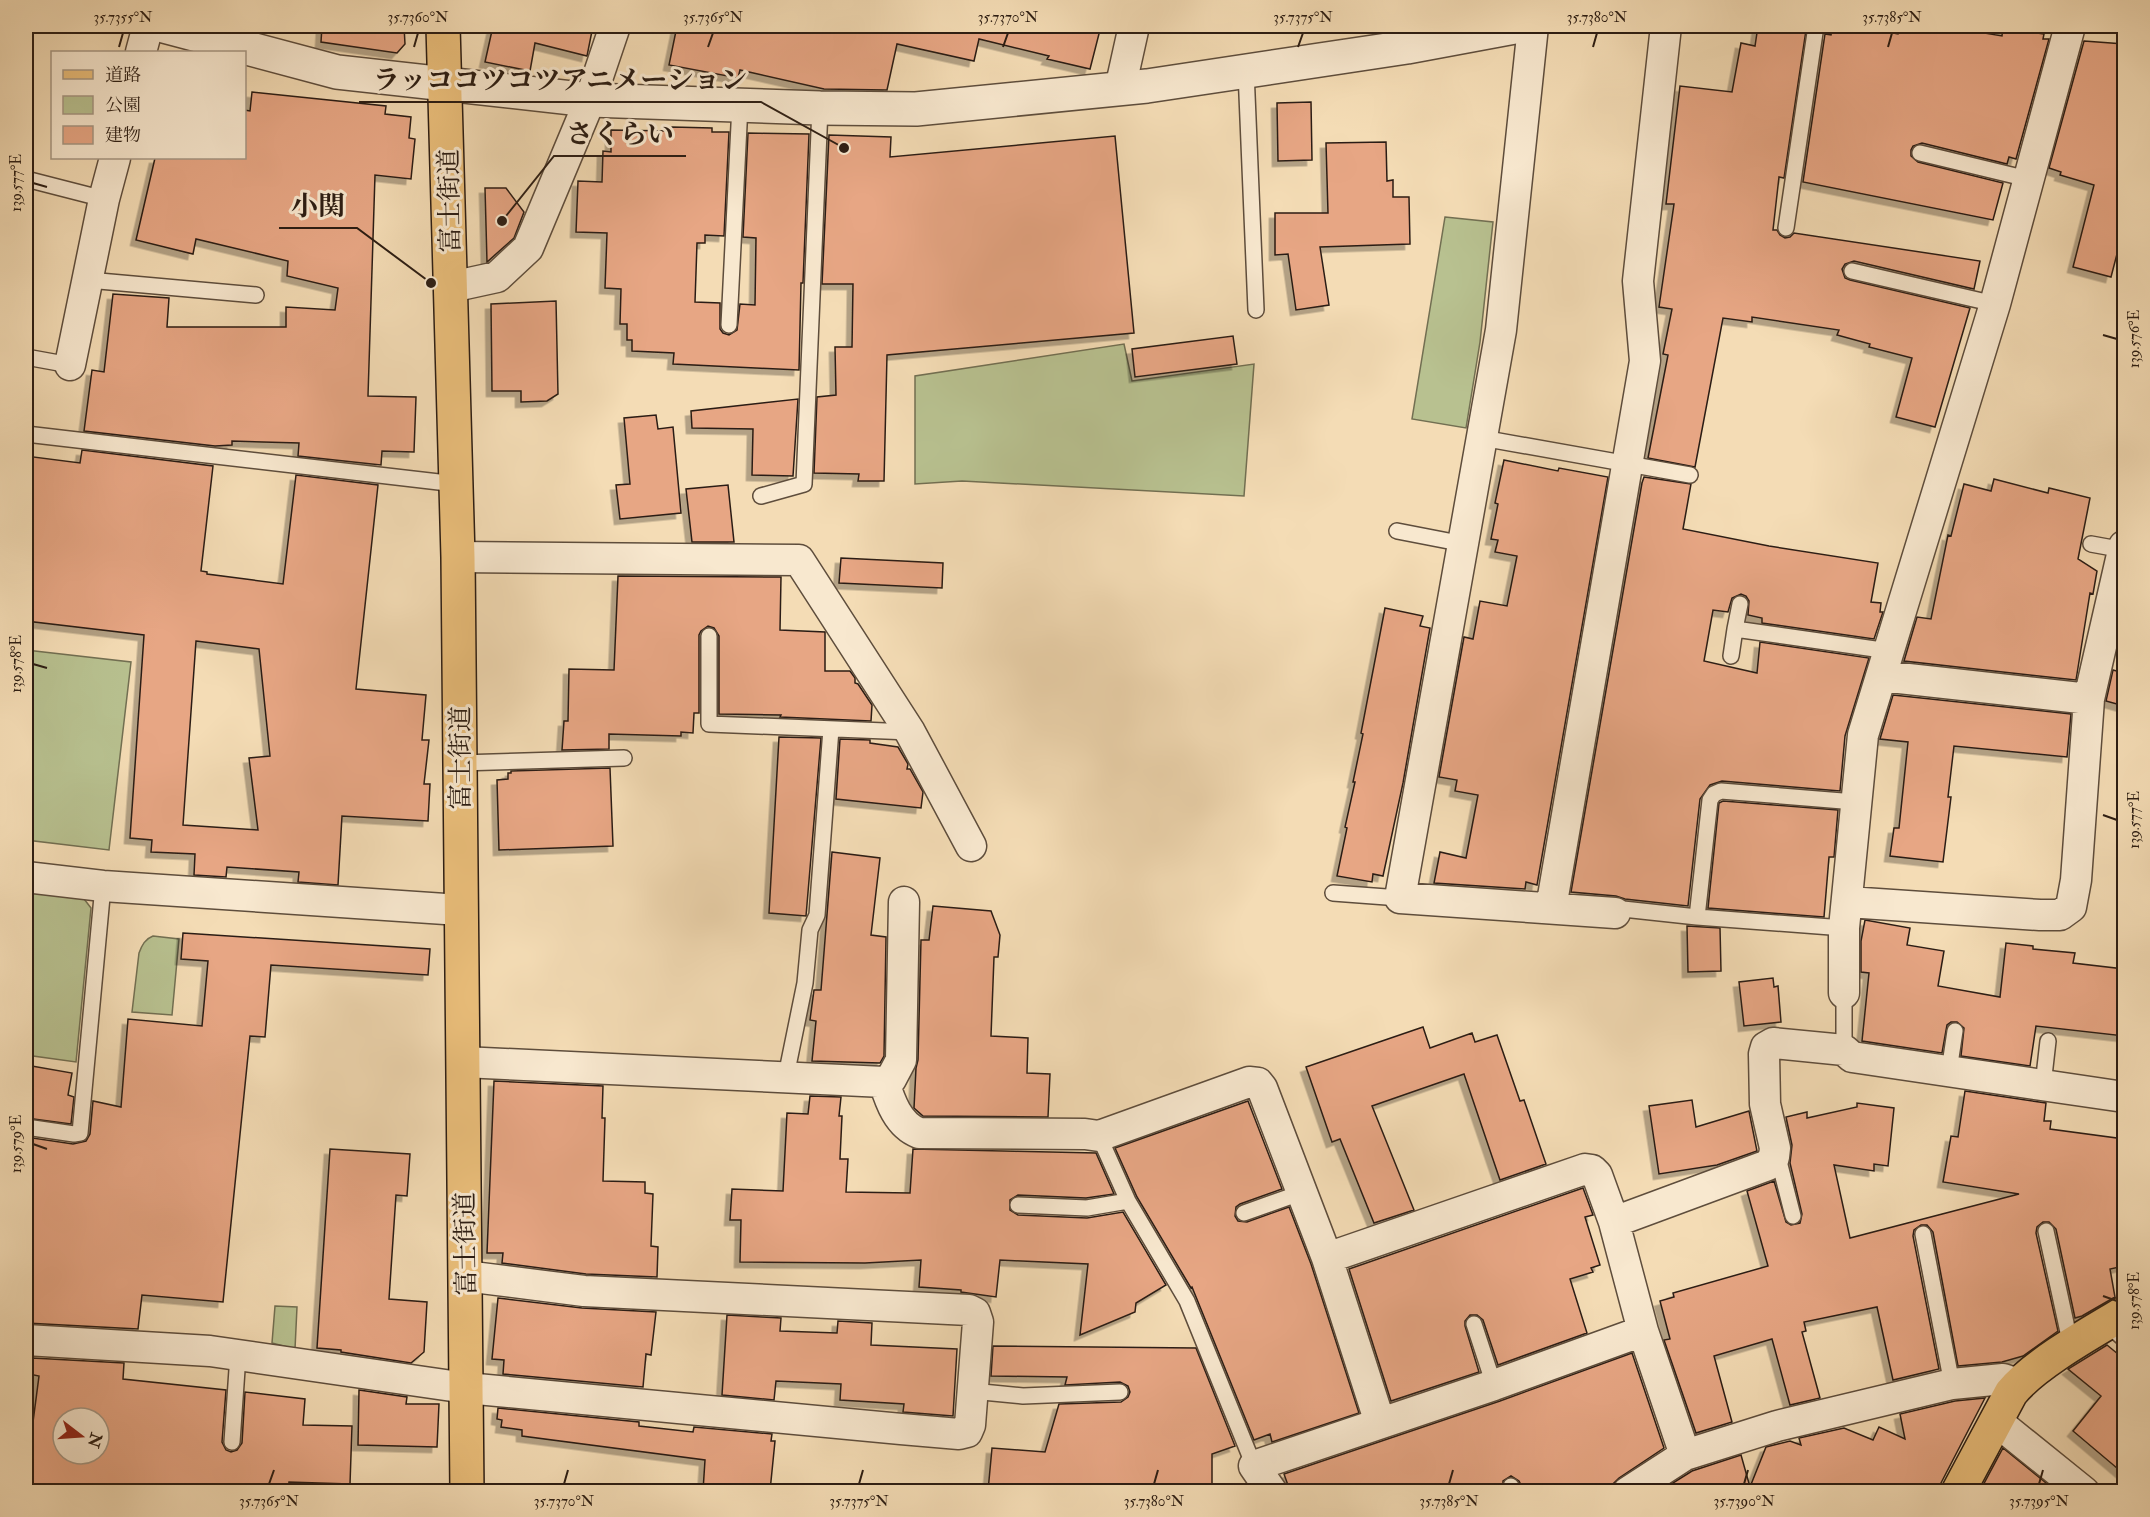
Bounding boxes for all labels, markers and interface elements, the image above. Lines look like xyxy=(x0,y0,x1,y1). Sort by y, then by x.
text: 35.7355°N xyxy=(94,8,153,27)
text: 35.7360°N xyxy=(387,8,449,27)
text: 35.7365°N xyxy=(683,8,744,27)
text: 35.7370°N xyxy=(978,8,1039,27)
text: 35.7375°N xyxy=(1273,8,1333,27)
text: 35.7380°N xyxy=(1567,8,1628,27)
text: 35.7385°N xyxy=(1862,8,1922,27)
legend xyxy=(51,51,246,159)
callout: ラッココツコツアニメーション xyxy=(359,57,761,102)
text: 道路 xyxy=(105,64,141,87)
text: ラッココツコツアニメーション xyxy=(373,64,747,97)
text: 公園 xyxy=(105,94,141,117)
callout: さくらい xyxy=(554,111,686,156)
text: さくらい xyxy=(566,118,674,151)
text: 建物 xyxy=(105,124,141,147)
street label: 富士街道 xyxy=(433,149,467,253)
text: 139.577°E xyxy=(7,154,26,212)
callout: 小関 xyxy=(279,183,357,228)
text: 小関 xyxy=(291,190,345,223)
text: 139.576°E xyxy=(2125,310,2144,368)
text: 139.578°E xyxy=(7,635,26,693)
street label: 富士街道 xyxy=(445,706,477,810)
text: 139.577°E xyxy=(2125,791,2144,849)
text: 139.579°E xyxy=(7,1114,26,1173)
street label: 富士街道 xyxy=(449,1192,483,1296)
text: 139.578°E xyxy=(2125,1272,2144,1330)
north arrow xyxy=(51,1406,111,1466)
text: N xyxy=(83,1429,106,1451)
text: 35.7365°N xyxy=(239,1492,300,1511)
text: 35.7370°N xyxy=(534,1492,595,1511)
text: 35.7375°N xyxy=(829,1492,889,1511)
text: 35.7380°N xyxy=(1124,1492,1185,1511)
text: 35.7385°N xyxy=(1419,1492,1479,1511)
text: 35.7390°N xyxy=(1713,1492,1775,1511)
text: 35.7395°N xyxy=(2009,1492,2070,1511)

